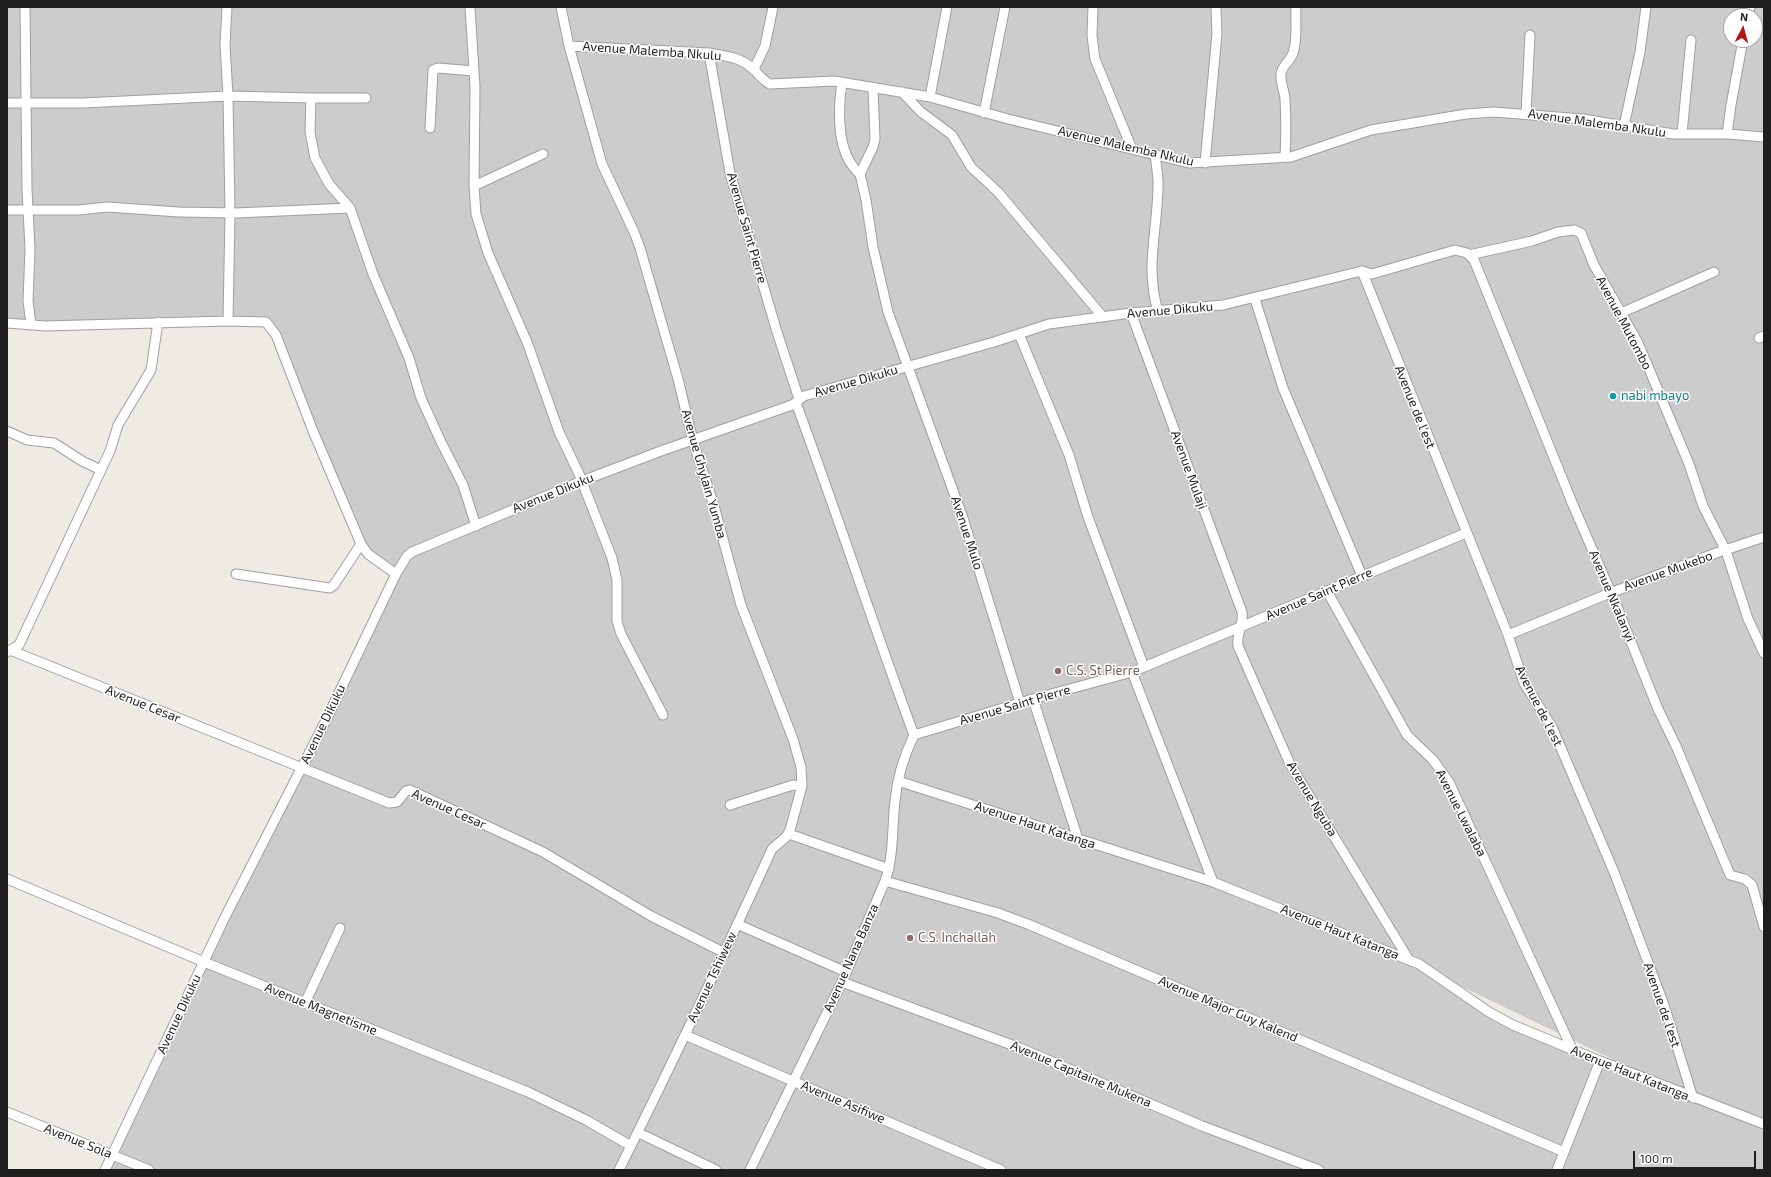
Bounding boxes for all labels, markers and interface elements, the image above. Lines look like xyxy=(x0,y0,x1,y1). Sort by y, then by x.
north arrow xyxy=(1723,8,1763,48)
text: N xyxy=(1740,10,1749,23)
street label: Avenue Malemba Nkulu xyxy=(582,38,722,64)
street label: Avenue Malemba Nkulu xyxy=(1527,106,1667,140)
street label: Avenue Malemba Nkulu xyxy=(1056,123,1196,169)
street label: Avenue Saint Pierre xyxy=(724,171,770,285)
street label: Avenue Mutombo xyxy=(1593,274,1655,372)
street label: Avenue Dikuku xyxy=(1126,298,1214,322)
street label: Avenue Dikuku xyxy=(812,362,900,400)
street label: Avenue de l'est xyxy=(1391,363,1439,451)
place label: nabi mbayo xyxy=(1621,388,1689,404)
marker: nabi mbayo xyxy=(1608,391,1618,401)
street label: Avenue Ghylain Yumba xyxy=(678,408,730,540)
street label: Avenue Mulaji xyxy=(1168,428,1210,512)
street label: Avenue Dikuku xyxy=(510,470,596,516)
street label: Avenue Mulo xyxy=(948,494,986,572)
street label: Avenue Nkalanyi xyxy=(1586,548,1638,644)
street label: Avenue Mukebo xyxy=(1621,548,1715,594)
street label: Avenue Saint Pierre xyxy=(1263,564,1375,624)
place label: C.S. St Pierre xyxy=(1066,663,1140,679)
street label: Avenue de l'est xyxy=(1512,663,1566,749)
marker: C.S. St Pierre xyxy=(1053,666,1063,676)
street label: Avenue Cesar xyxy=(103,682,183,726)
street label: Avenue Dikuku xyxy=(297,682,349,766)
street label: Avenue Saint Pierre xyxy=(958,682,1072,728)
street label: Avenue Nguba xyxy=(1283,759,1341,839)
street label: Avenue Lwalaba xyxy=(1432,767,1490,859)
street label: Avenue Cesar xyxy=(409,786,489,832)
street label: Avenue Haut Katanga xyxy=(973,798,1097,852)
street label: Avenue Nana Banza xyxy=(820,901,882,1015)
street label: Avenue Haut Katanga xyxy=(1279,901,1401,963)
street label: Avenue Tshiwew xyxy=(684,929,740,1025)
place label: C.S. Inchallah xyxy=(918,930,996,946)
marker: C.S. Inchallah xyxy=(905,933,915,943)
street label: Avenue de l'est xyxy=(1640,961,1684,1049)
street label: Avenue Dikuku xyxy=(154,972,204,1056)
street label: Avenue Major Guy Kalend xyxy=(1156,973,1300,1045)
street label: Avenue Magnetisme xyxy=(262,979,380,1039)
street label: Avenue Capitaine Mukena xyxy=(1008,1037,1154,1111)
street label: Avenue Haut Katanga xyxy=(1569,1042,1691,1104)
street label: Avenue Asifiwe xyxy=(799,1077,887,1127)
street label: Avenue Sola xyxy=(42,1120,114,1162)
scale bar xyxy=(1635,1143,1758,1169)
text: 100 m xyxy=(1640,1151,1672,1165)

